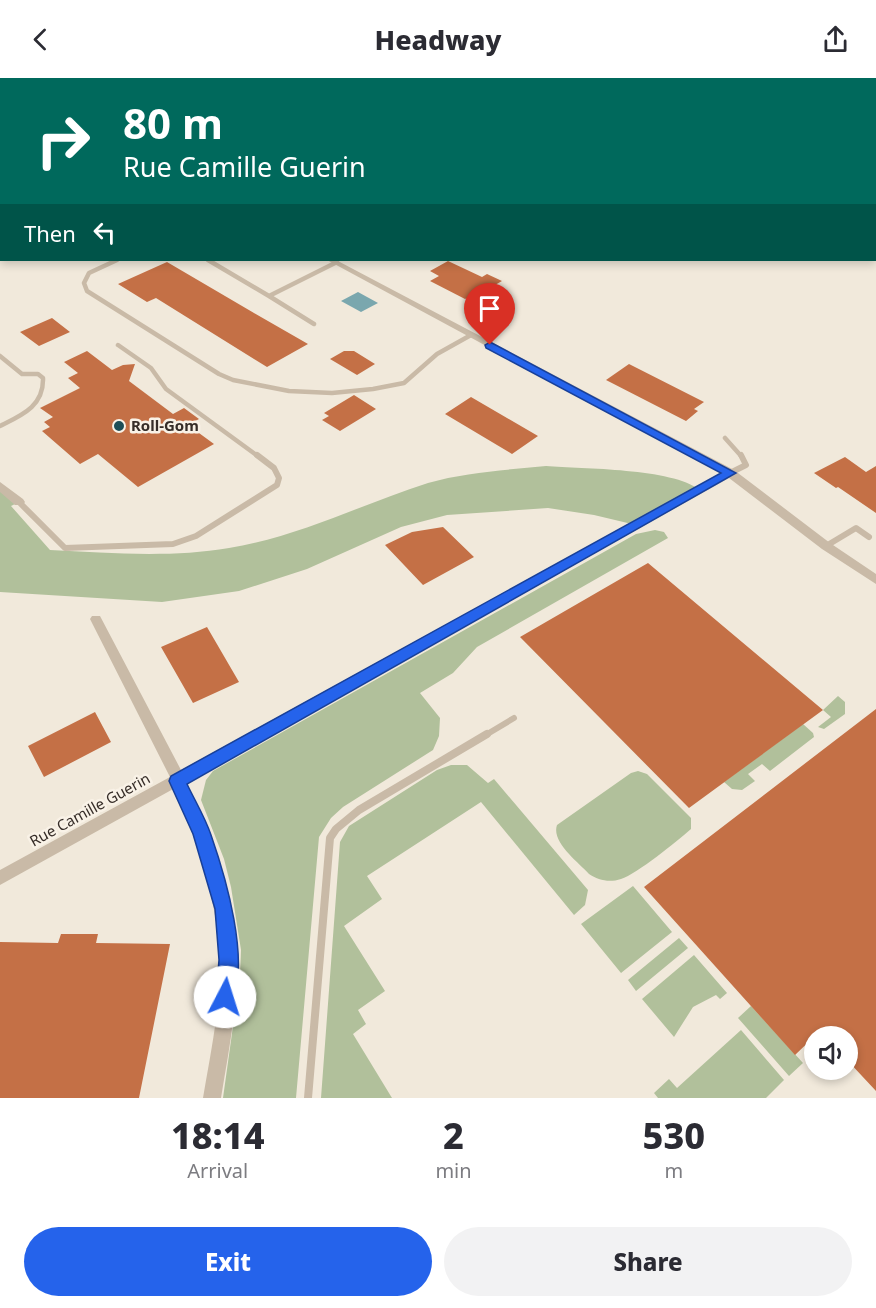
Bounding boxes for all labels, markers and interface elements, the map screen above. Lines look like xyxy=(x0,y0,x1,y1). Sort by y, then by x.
text: Headway xyxy=(375,21,501,58)
icon: back xyxy=(24,23,57,56)
icon: share xyxy=(819,23,852,56)
text: 80 m xyxy=(123,94,223,151)
icon: right xyxy=(24,102,102,180)
text: Rue Camille Guerin xyxy=(123,148,366,185)
icon: left xyxy=(88,216,121,249)
text: Then xyxy=(24,218,76,248)
pin xyxy=(464,283,515,345)
icon: arrive xyxy=(473,292,506,325)
place label: Roll-Gom xyxy=(131,415,199,435)
marker: Roll-Gom xyxy=(112,419,126,433)
street label: Rue Camille Guerin xyxy=(26,768,153,851)
position arrow xyxy=(193,965,257,1029)
map controls xyxy=(804,1026,858,1080)
button: sound xyxy=(804,1026,858,1080)
text: 18:14 xyxy=(171,1111,264,1160)
text: 2 xyxy=(443,1111,464,1160)
text: 530 xyxy=(643,1111,705,1160)
text: Arrival xyxy=(187,1157,248,1184)
text: min xyxy=(435,1157,472,1184)
text: m xyxy=(664,1157,683,1184)
button: Exit xyxy=(24,1227,432,1296)
button: Share xyxy=(444,1227,852,1296)

